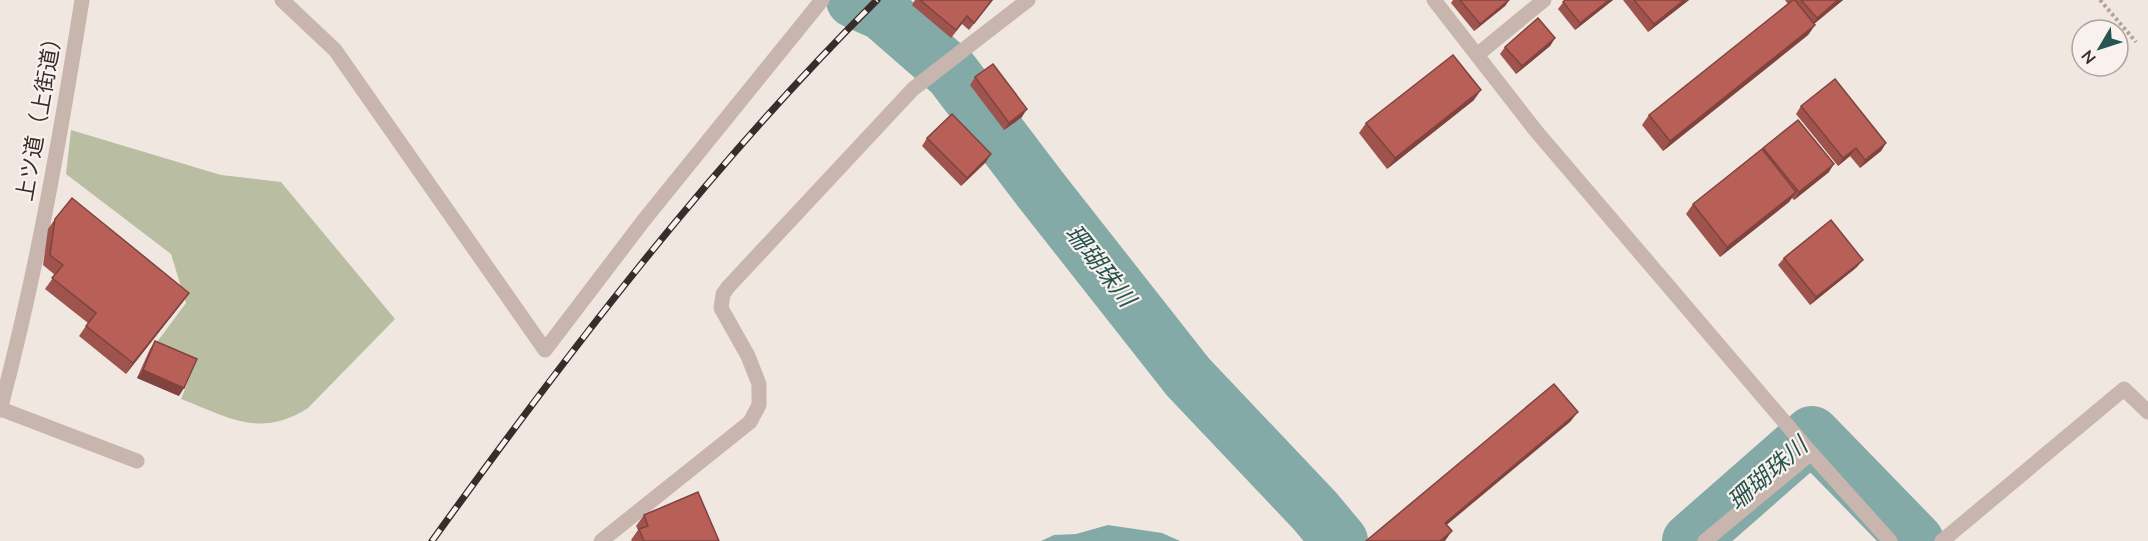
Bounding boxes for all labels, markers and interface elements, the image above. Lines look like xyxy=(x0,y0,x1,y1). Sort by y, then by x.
north arrow xyxy=(2070,18,2130,78)
street label: 上ツ道（上街道） xyxy=(10,25,68,203)
text: N xyxy=(2077,46,2100,68)
water label: 珊瑚珠川 xyxy=(1060,218,1144,314)
water label: 珊瑚珠川 xyxy=(1721,428,1815,516)

